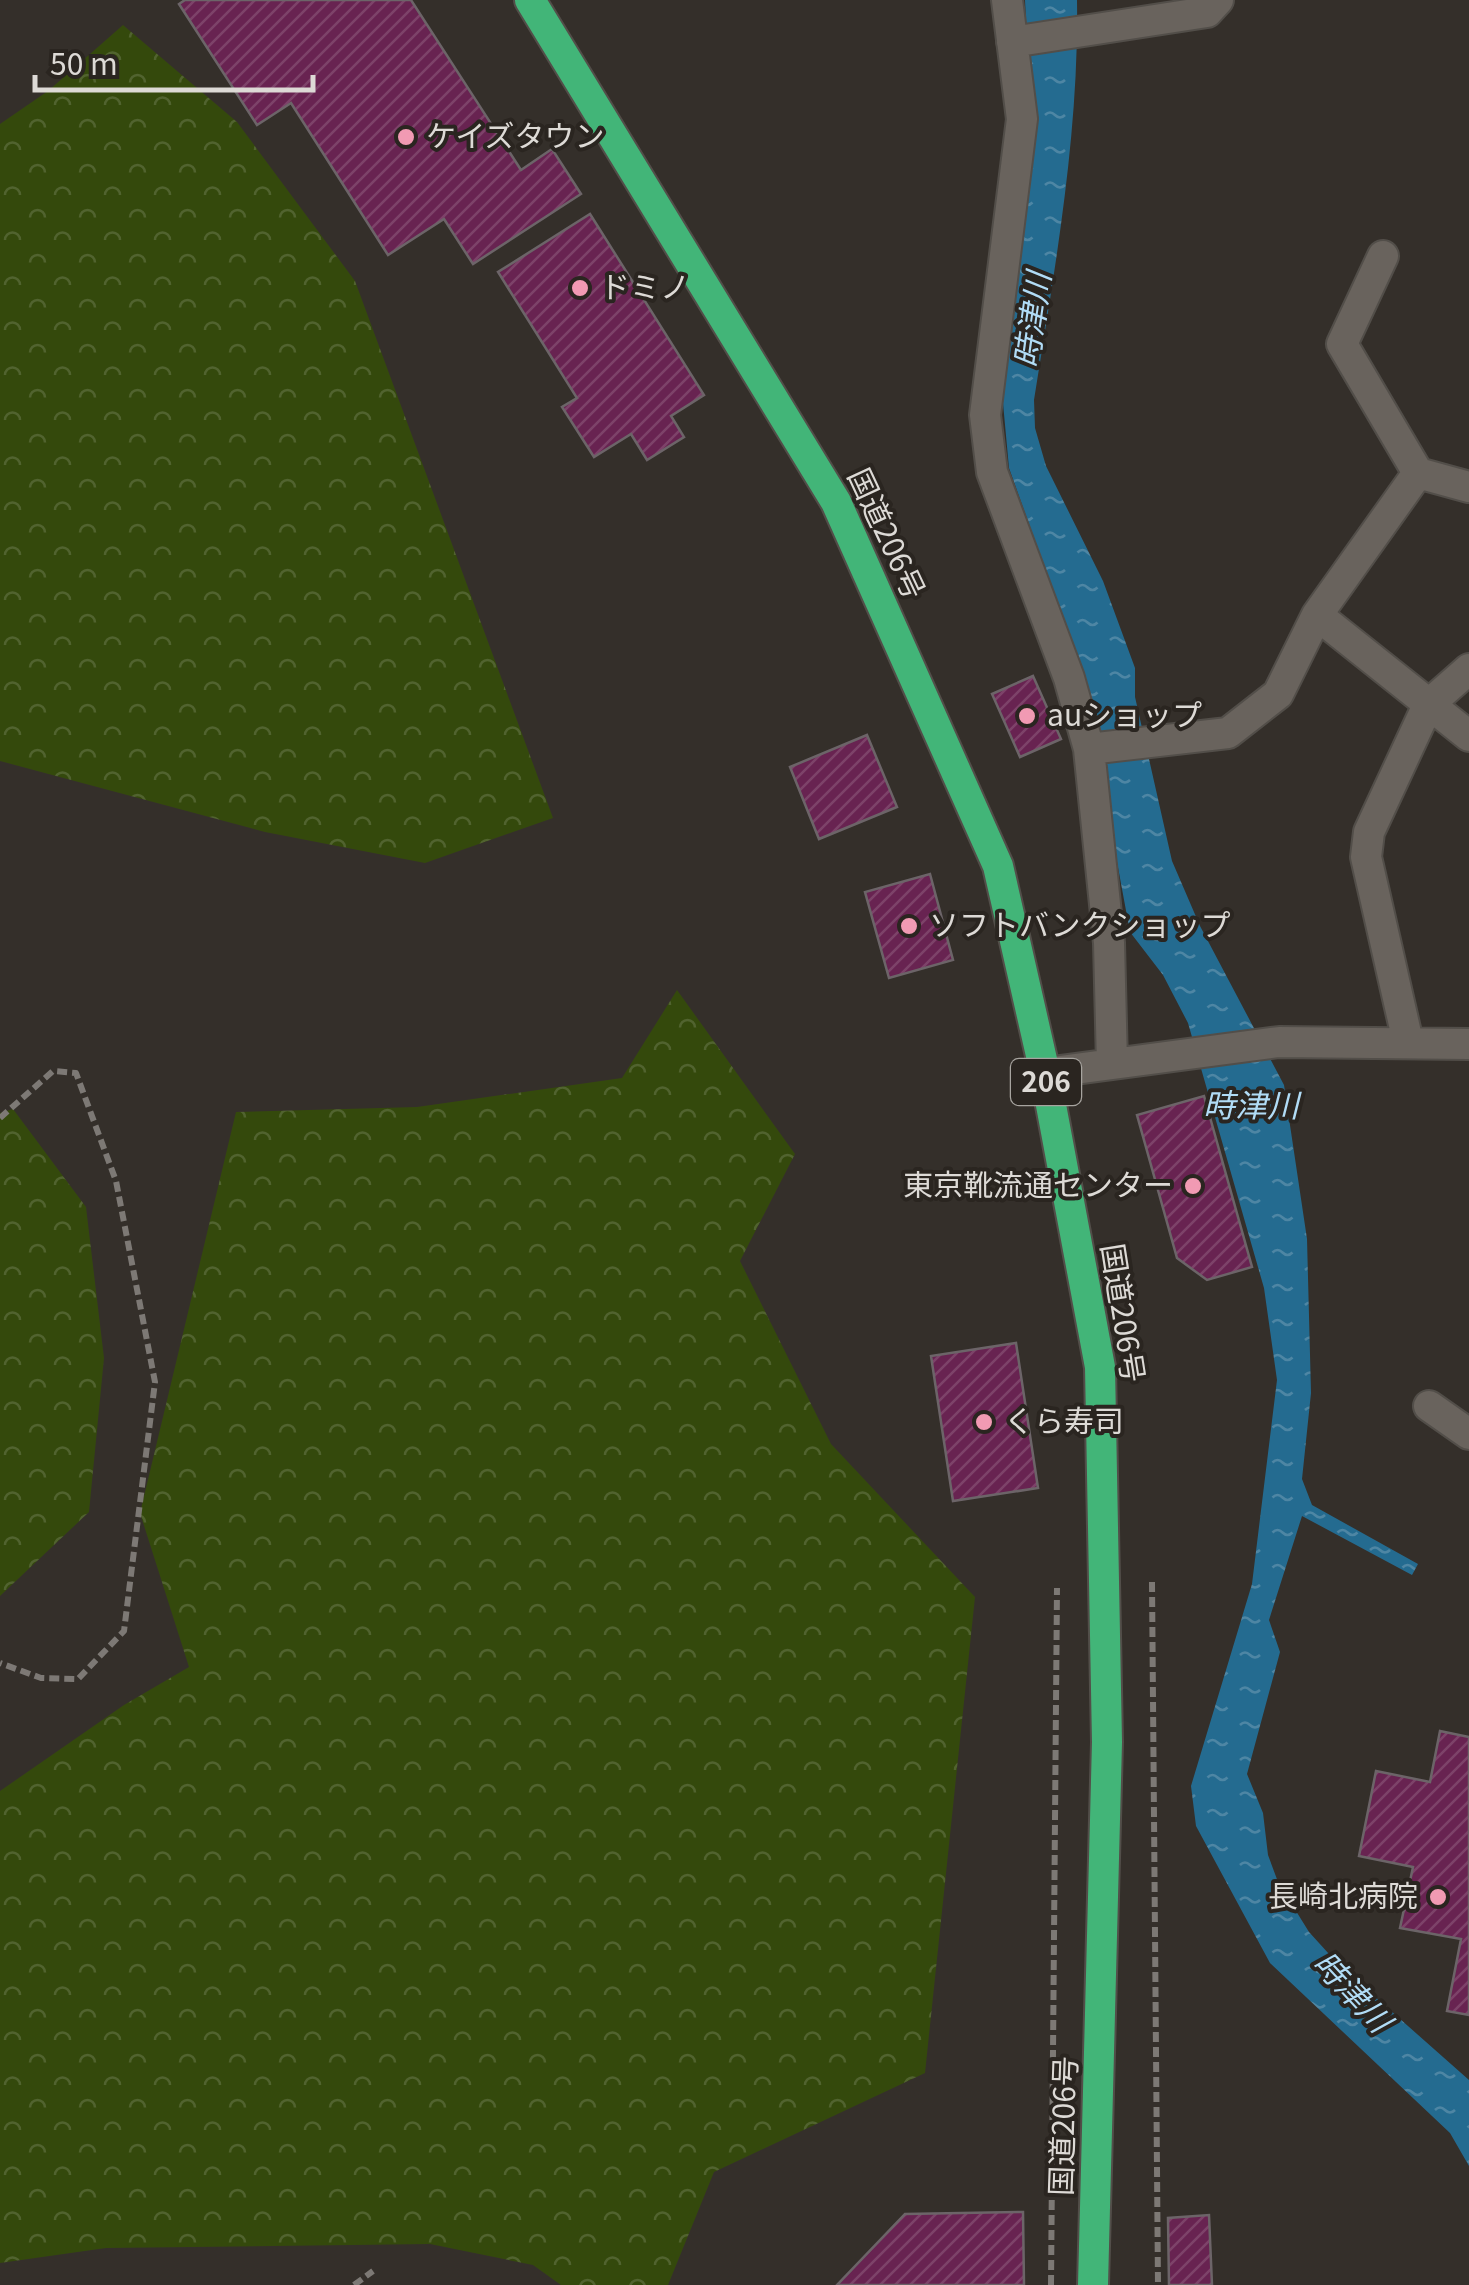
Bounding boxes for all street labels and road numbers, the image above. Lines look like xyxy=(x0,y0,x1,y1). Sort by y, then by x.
street label: 国道206号 xyxy=(839,460,938,605)
road number: 206 xyxy=(1011,1059,1081,1105)
street label: 国道206号 xyxy=(1092,1240,1158,1385)
street label: 国道206号 xyxy=(1037,2055,1085,2197)

